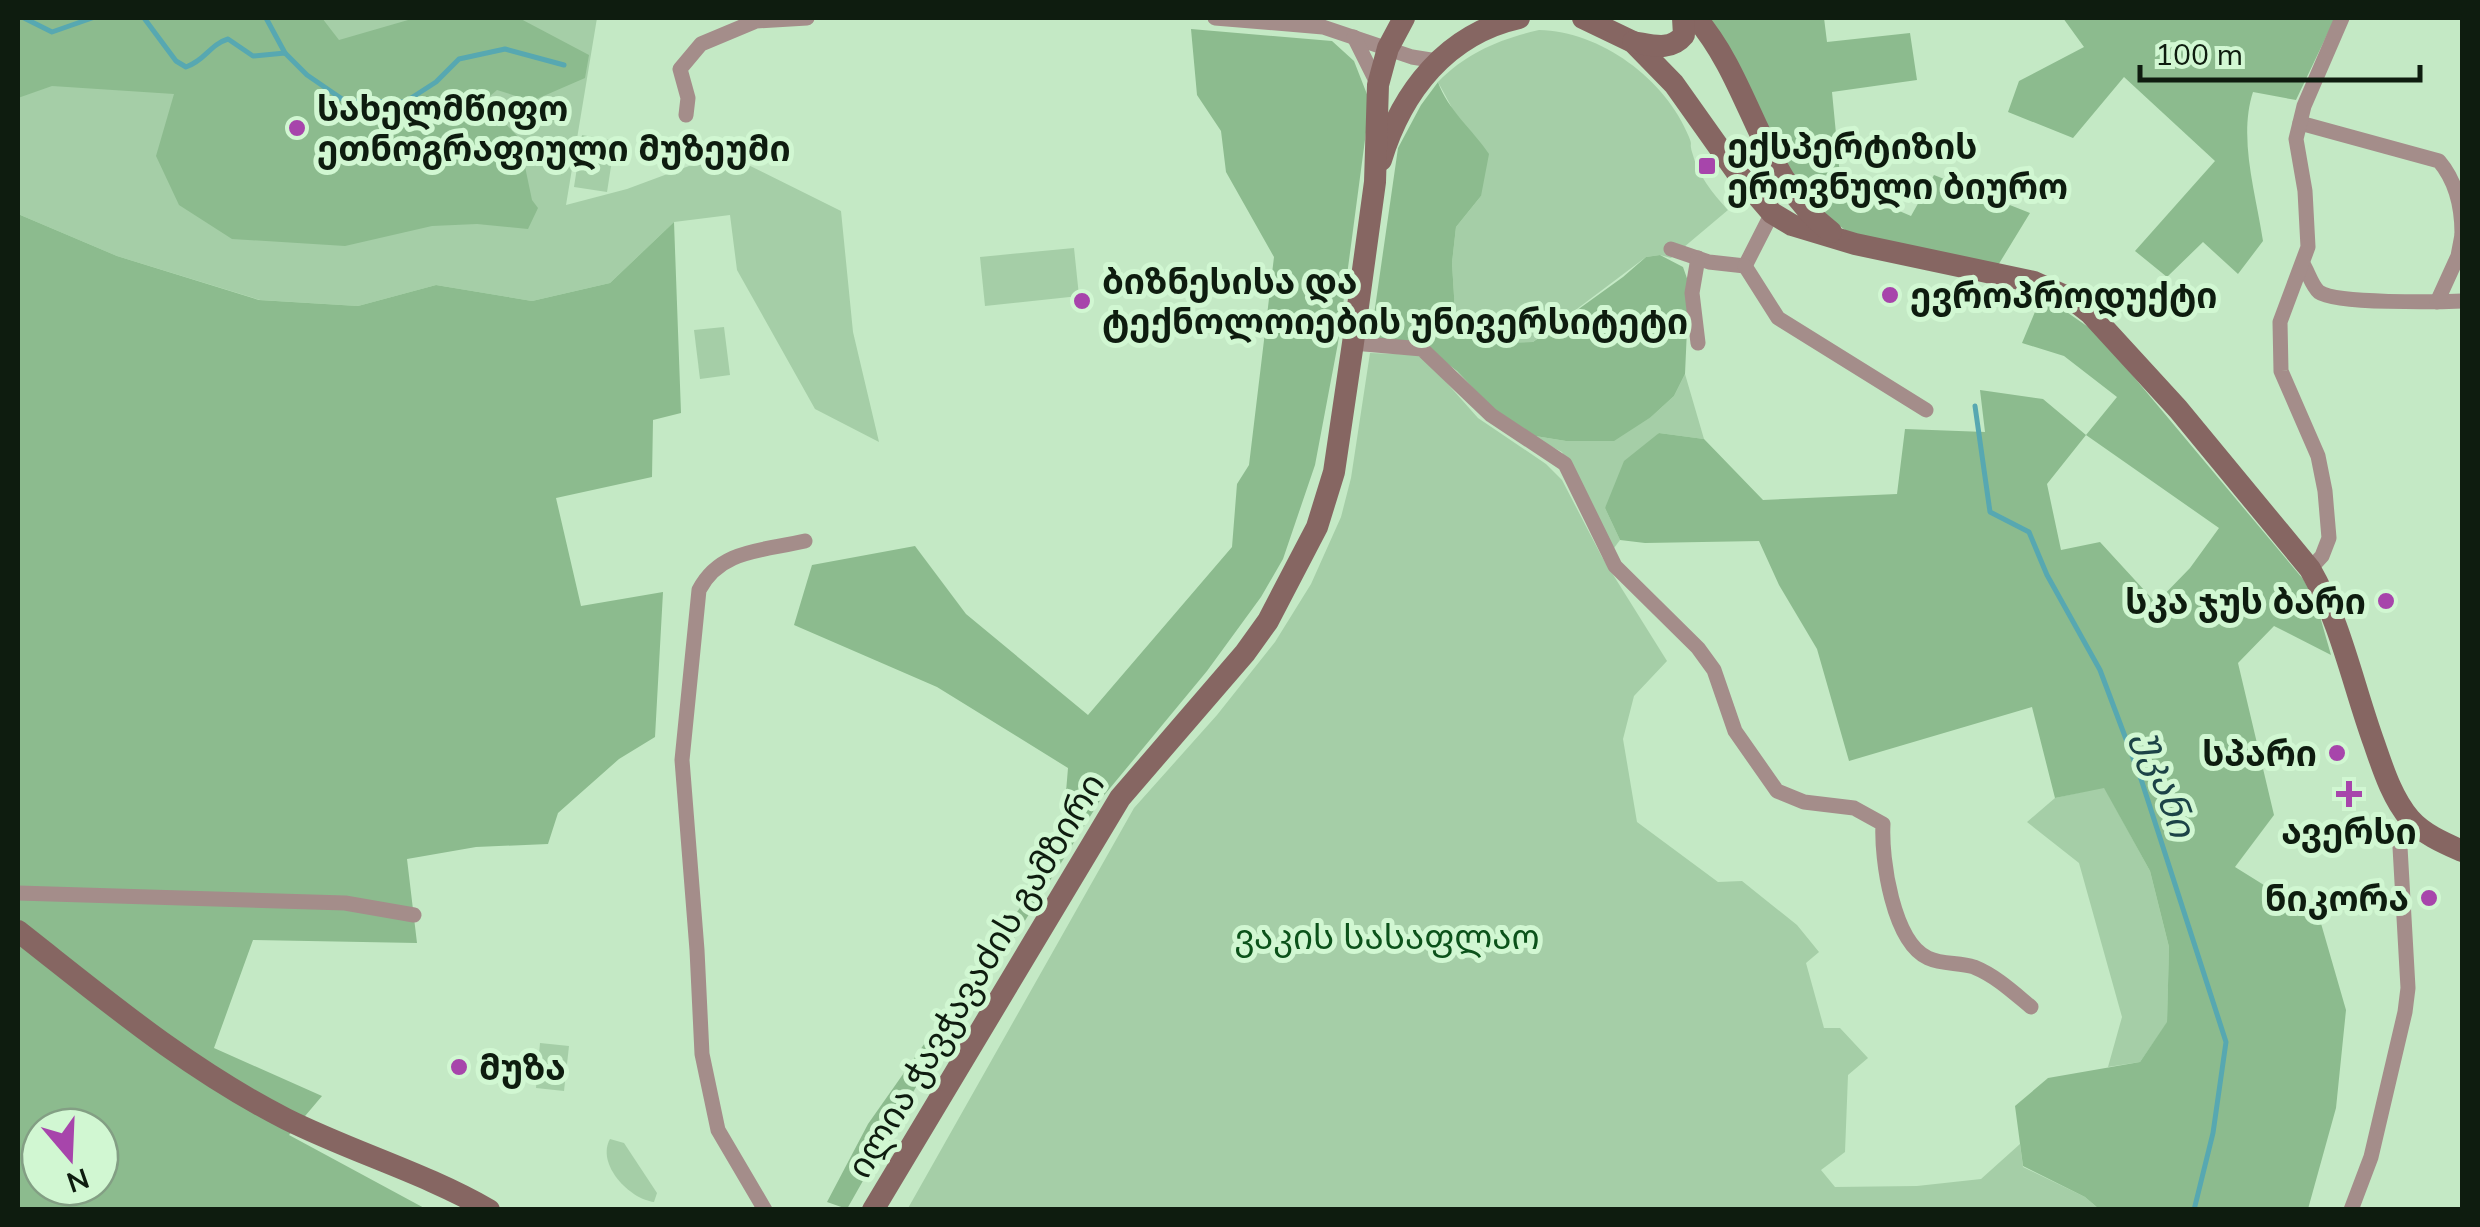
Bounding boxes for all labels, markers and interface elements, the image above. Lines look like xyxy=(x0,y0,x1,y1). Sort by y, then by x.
scale bar xyxy=(2140,20,2420,82)
text: 100 m xyxy=(2155,35,2243,73)
place label: სახელმწიფო ეთნოგრაფიული მუზეუმი xyxy=(317,86,791,170)
marker: სახელმწიფო ეთნოგრაფიული მუზეუმი xyxy=(286,117,308,139)
place label: ექსპერტიზის ეროვნული ბიურო xyxy=(1727,124,2068,208)
marker: ექსპერტიზის ეროვნული ბიურო xyxy=(1696,155,1718,177)
place label: ბიზნესისა და ტექნოლოიების უნივერსიტეტი xyxy=(1102,259,1688,343)
place label: ევროპროდუქტი xyxy=(1910,273,2218,318)
marker: ევროპროდუქტი xyxy=(1879,284,1901,306)
marker: ბიზნესისა და ტექნოლოიების უნივერსიტეტი xyxy=(1071,290,1093,312)
place label: სკა ჯუს ბარი xyxy=(2125,579,2366,623)
marker: სკა ჯუს ბარი xyxy=(2375,590,2397,612)
water label: უკანი xyxy=(2126,723,2208,845)
place label: სპარი xyxy=(2202,731,2317,775)
marker: სპარი xyxy=(2326,742,2348,764)
street label: ილია ჭავჭავაძის გამზირი xyxy=(837,765,1113,1185)
marker: ავერსი xyxy=(2338,783,2360,805)
place label: ავერსი xyxy=(2281,809,2417,853)
place label: ნიკორა xyxy=(2265,876,2409,920)
marker: ნიკორა xyxy=(2418,887,2440,909)
park label: ვაკის სასაფლაო xyxy=(1234,914,1540,958)
place label: მუზა xyxy=(479,1045,566,1089)
marker: მუზა xyxy=(448,1056,470,1078)
north arrow xyxy=(20,1107,120,1207)
text: N xyxy=(63,1161,94,1201)

